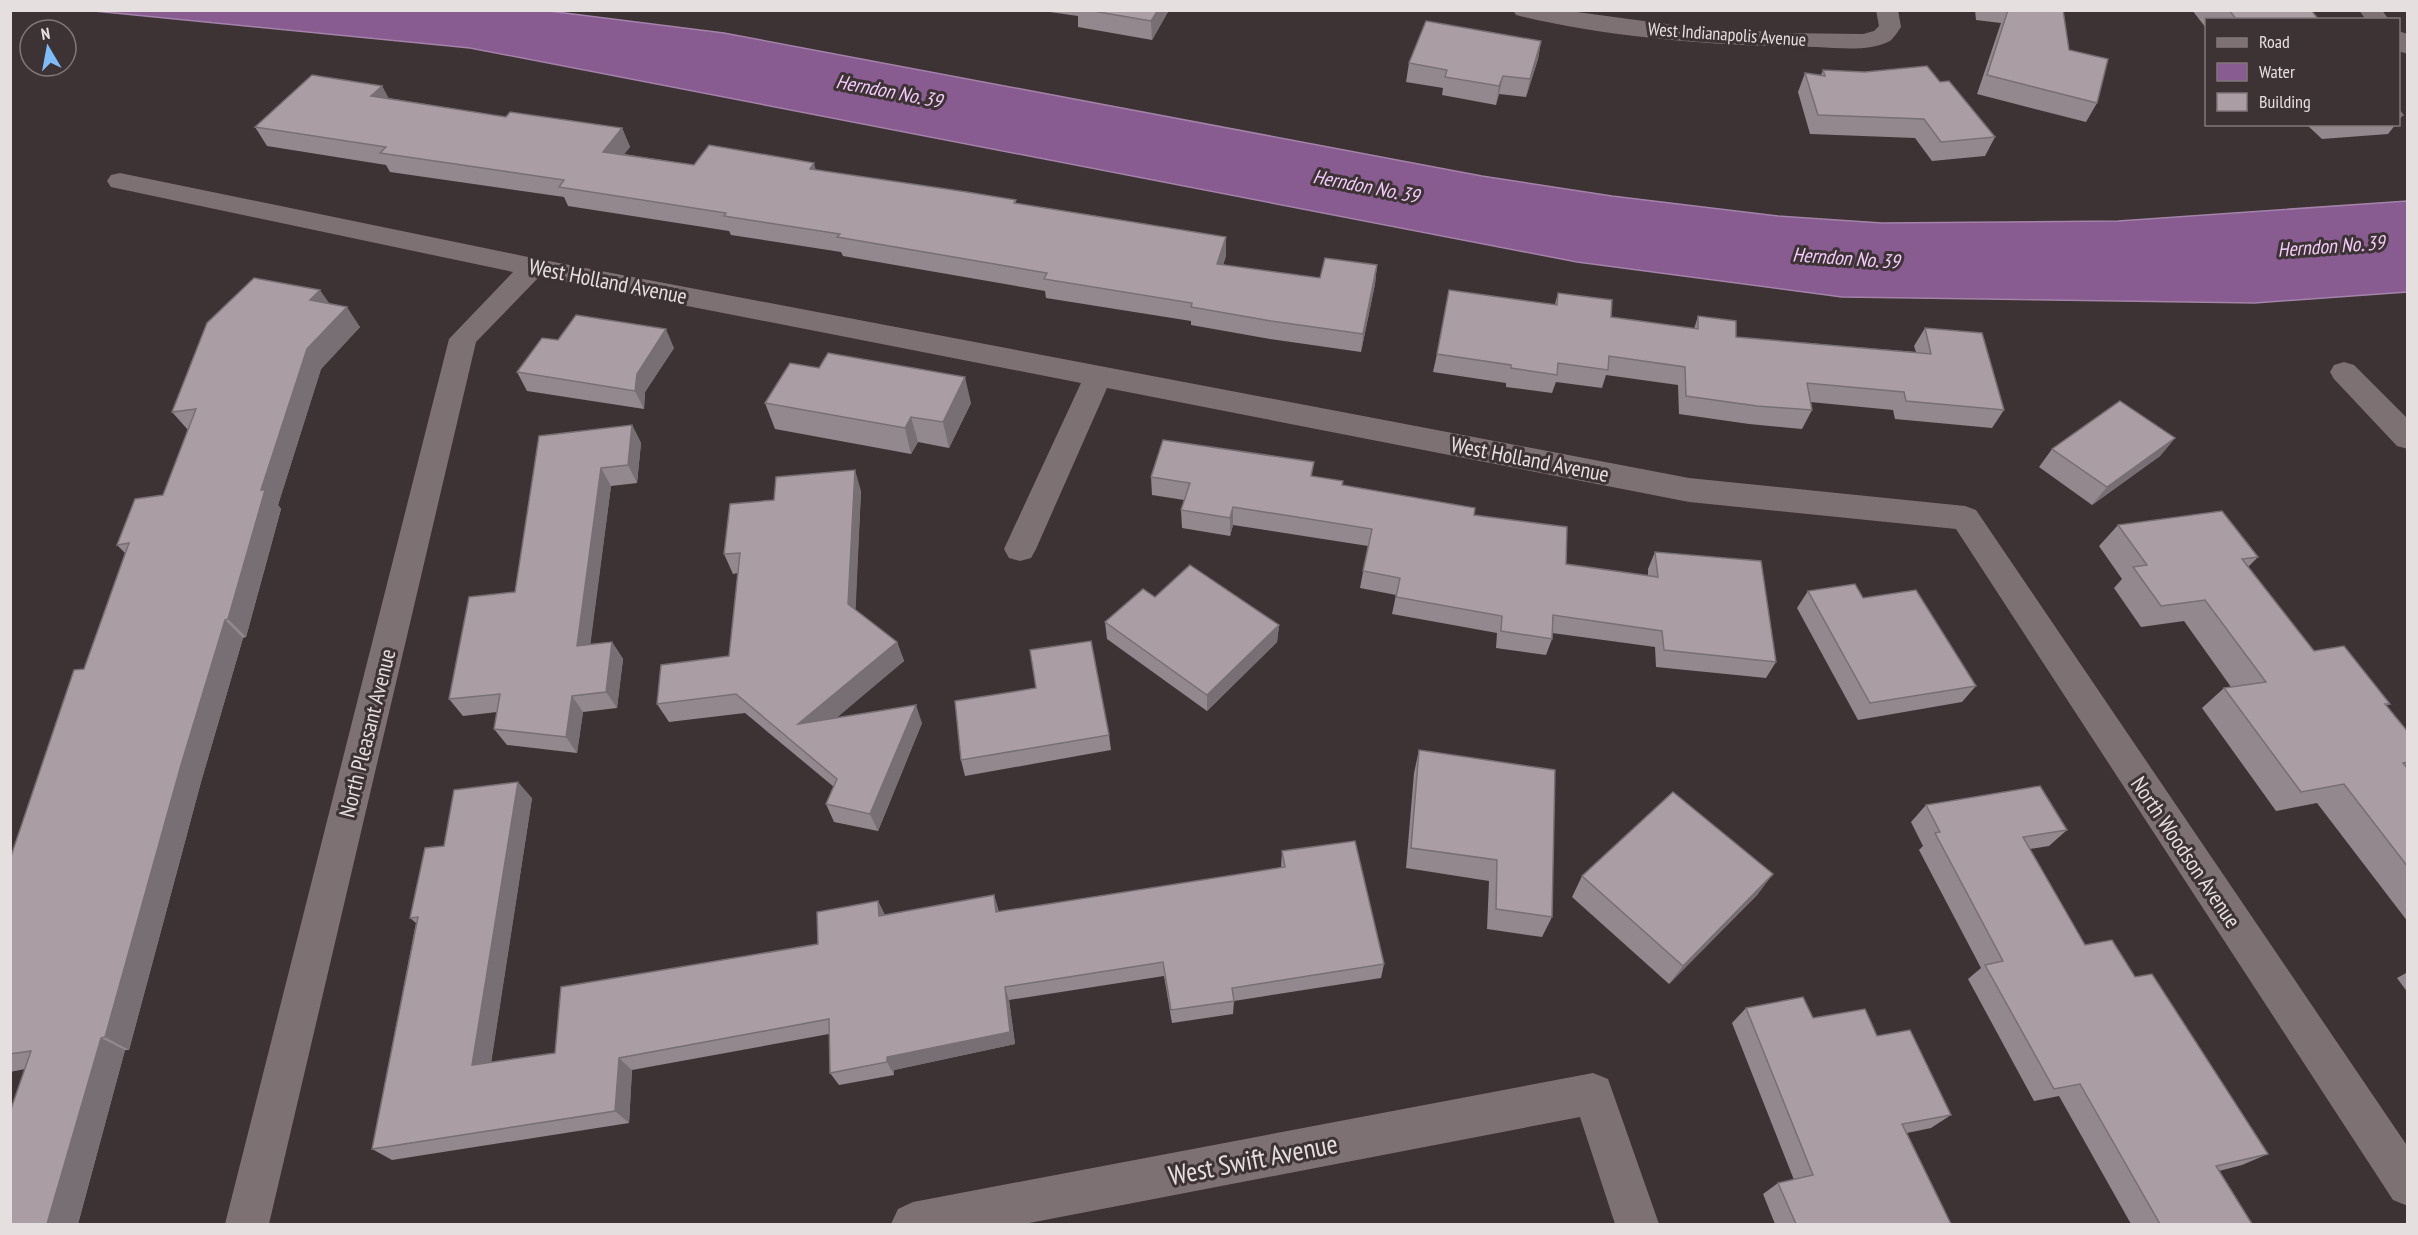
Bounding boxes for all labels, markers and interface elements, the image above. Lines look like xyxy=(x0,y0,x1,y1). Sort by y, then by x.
street label: West Indianapolis Avenue xyxy=(1647,17,1807,51)
north arrow xyxy=(18,18,78,78)
legend xyxy=(2205,18,2400,126)
text: N xyxy=(39,23,51,44)
text: Road xyxy=(2259,30,2290,53)
text: Water xyxy=(2259,60,2295,83)
water label: Herndon No. 39 xyxy=(834,68,946,114)
text: Building xyxy=(2259,90,2311,113)
water label: Herndon No. 39 xyxy=(1311,163,1423,209)
water label: Herndon No. 39 xyxy=(2277,229,2387,263)
water label: Herndon No. 39 xyxy=(1792,241,1902,275)
street label: West Holland Avenue xyxy=(527,252,689,310)
street label: West Holland Avenue xyxy=(1449,430,1611,488)
street label: North Pleasant Avenue xyxy=(333,646,401,820)
street label: North Woodson Avenue xyxy=(2125,771,2247,933)
street label: West Swift Avenue xyxy=(1166,1126,1340,1192)

